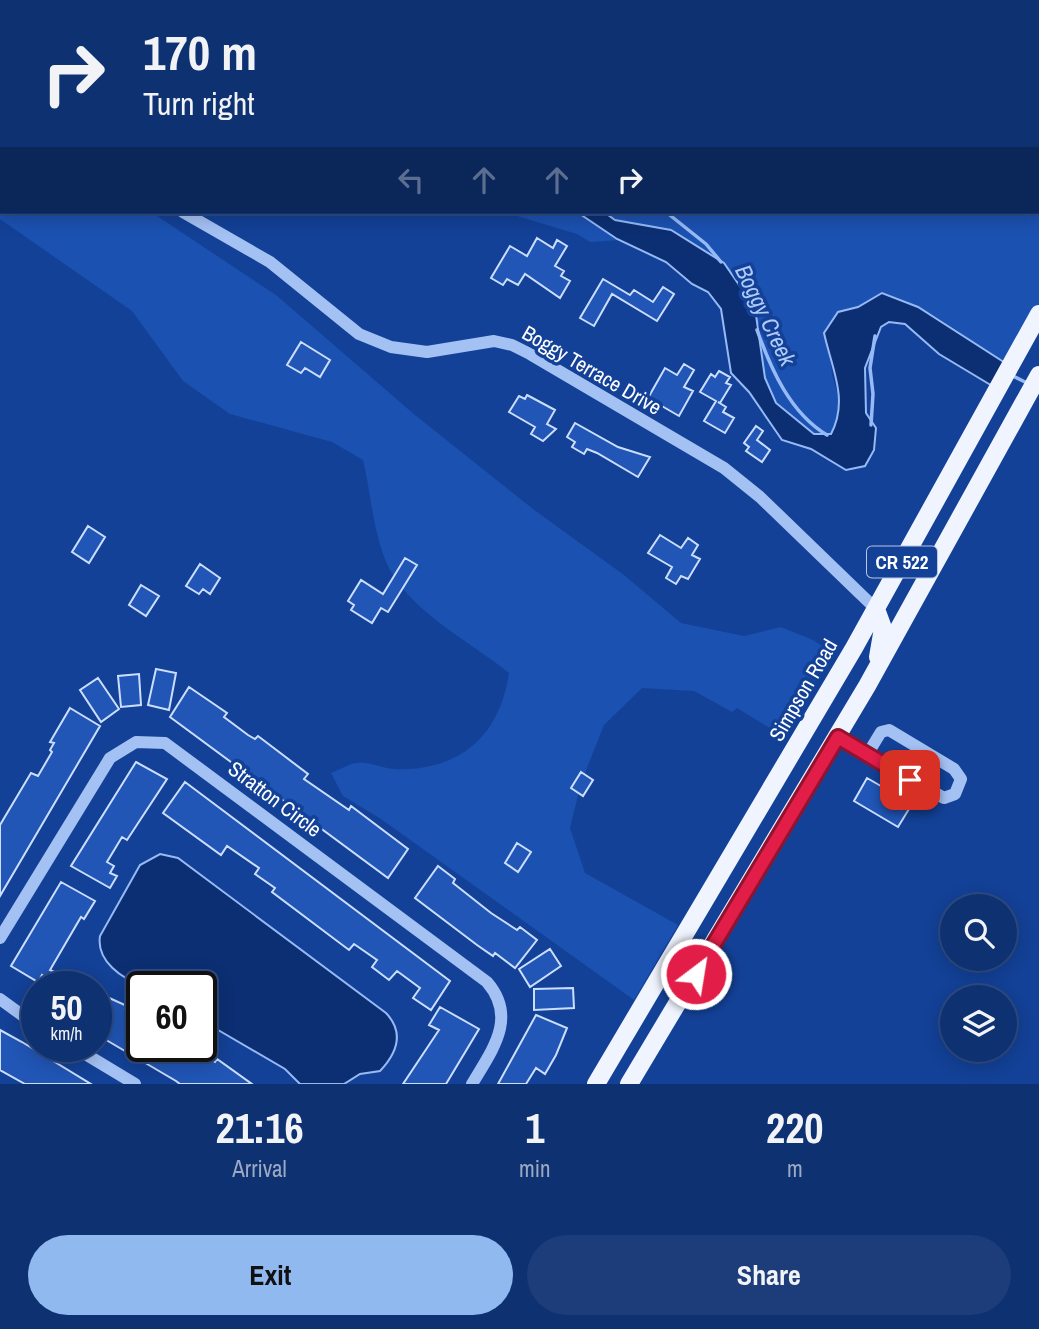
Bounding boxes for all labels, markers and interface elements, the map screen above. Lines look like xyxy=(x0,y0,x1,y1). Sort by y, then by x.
text: 170 m xyxy=(143,19,257,85)
icon: right xyxy=(28,28,119,119)
text: Turn right xyxy=(143,82,255,125)
icon: left xyxy=(392,161,430,199)
icon: ahead xyxy=(465,161,503,199)
icon: ahead xyxy=(538,161,576,199)
icon: right xyxy=(611,161,649,199)
water label: Boggy Creek xyxy=(728,259,805,372)
street label: Boggy Terrace Drive xyxy=(517,318,667,422)
road number: CR 522 xyxy=(867,547,937,578)
street label: Simpson Road xyxy=(762,633,844,747)
pin xyxy=(880,750,940,810)
street label: Stratton Circle xyxy=(222,754,328,844)
icon: arrive xyxy=(891,761,929,799)
map controls xyxy=(940,894,1017,1062)
button: search xyxy=(940,894,1017,971)
position arrow xyxy=(659,937,733,1011)
speed limit sign: 60 xyxy=(126,971,217,1062)
text: 50 xyxy=(51,984,82,1031)
button: layers xyxy=(940,985,1017,1062)
text: km/h xyxy=(51,1021,83,1046)
text: 21:16 xyxy=(216,1100,304,1156)
text: 1 xyxy=(525,1100,544,1156)
text: 220 xyxy=(766,1100,824,1156)
text: Arrival xyxy=(232,1153,287,1184)
text: min xyxy=(519,1153,551,1184)
text: m xyxy=(787,1153,803,1184)
button: Exit xyxy=(28,1235,513,1315)
button: Share xyxy=(527,1235,1011,1315)

